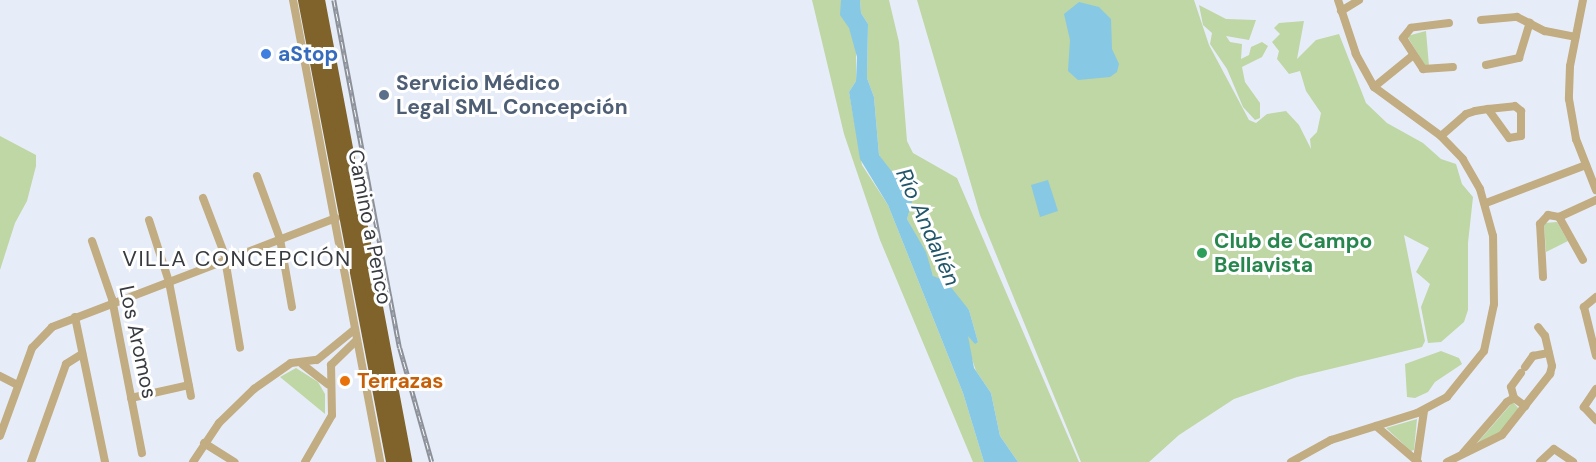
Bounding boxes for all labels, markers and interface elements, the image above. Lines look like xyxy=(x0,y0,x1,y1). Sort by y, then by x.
place label: aStop xyxy=(278,41,338,67)
marker: aStop xyxy=(259,47,273,61)
place label: Servicio Médico Legal SML Concepción xyxy=(396,70,628,120)
marker: Servicio Médico Legal SML Concepción xyxy=(377,88,391,102)
street label: Camino a Penco xyxy=(343,147,397,307)
water label: Río Andalién xyxy=(890,164,966,290)
place label: Club de Campo Bellavista xyxy=(1214,228,1372,278)
district label: VILLA CONCEPCIÓN xyxy=(122,246,352,272)
marker: Club de Campo Bellavista xyxy=(1195,246,1209,260)
street label: Los Aromos xyxy=(114,283,162,401)
place label: Terrazas xyxy=(357,368,444,394)
marker: Terrazas xyxy=(338,374,352,388)

